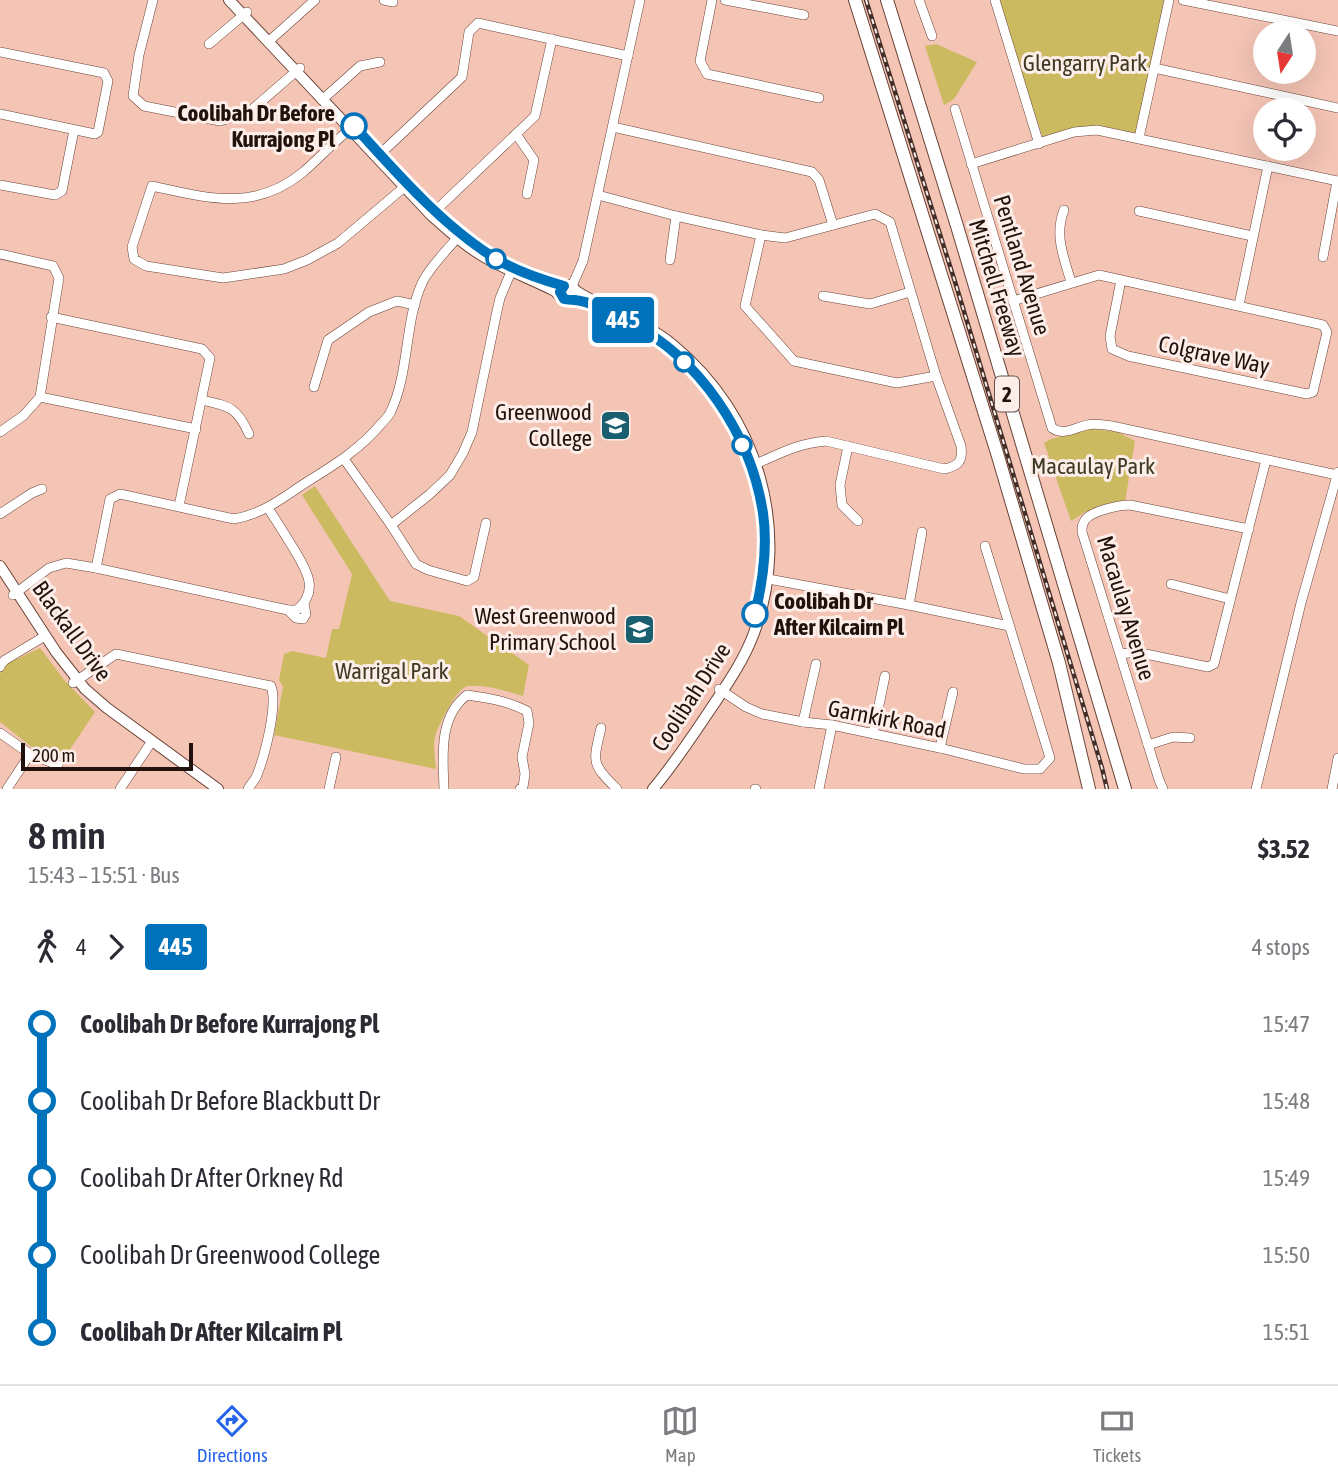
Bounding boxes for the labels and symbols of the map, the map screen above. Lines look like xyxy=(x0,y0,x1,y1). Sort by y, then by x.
north arrow xyxy=(1253,21,1316,84)
park label: Glengarry Park xyxy=(1023,50,1147,76)
place label: Coolibah Dr Before Kurrajong Pl xyxy=(177,100,336,152)
marker: Coolibah Dr Before Kurrajong Pl xyxy=(341,113,367,139)
street label: Pentland Avenue xyxy=(988,192,1056,338)
street label: Mitchell Freeway xyxy=(964,216,1030,360)
unlabelled marker xyxy=(486,249,506,269)
line badge: 445 xyxy=(583,297,663,343)
street label: Colgrave Way xyxy=(1156,331,1272,379)
unlabelled marker xyxy=(674,352,694,372)
road number: 2 xyxy=(995,376,1019,412)
place label: Greenwood College xyxy=(495,399,592,451)
school or university icon: Greenwood College xyxy=(598,408,632,442)
unlabelled marker xyxy=(732,435,752,455)
park label: Macaulay Park xyxy=(1031,453,1155,479)
street label: Macaulay Avenue xyxy=(1092,533,1160,683)
street label: Blackall Drive xyxy=(27,576,117,686)
place label: Coolibah Dr After Kilcairn Pl xyxy=(773,588,905,640)
marker: Coolibah Dr After Kilcairn Pl xyxy=(742,601,768,627)
place label: West Greenwood Primary School xyxy=(475,603,616,655)
school or university icon: West Greenwood Primary School xyxy=(622,612,656,646)
street label: Coolibah Drive xyxy=(646,638,736,756)
park label: Warrigal Park xyxy=(335,658,449,684)
street label: Garnkirk Road xyxy=(826,695,948,743)
scale bar xyxy=(21,740,192,772)

